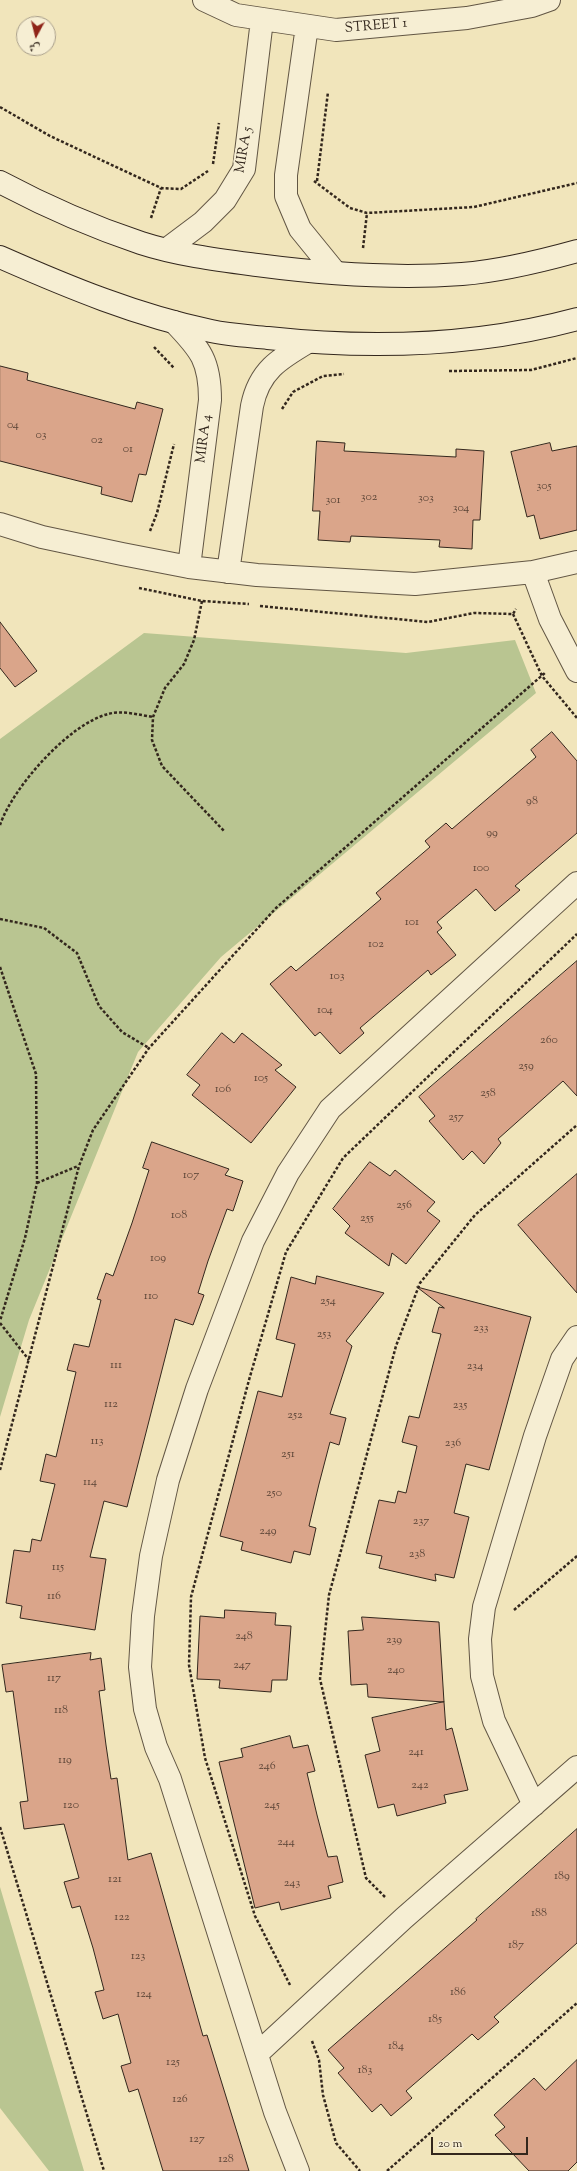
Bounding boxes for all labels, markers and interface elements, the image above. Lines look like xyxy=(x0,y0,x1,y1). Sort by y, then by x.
north arrow xyxy=(16,16,56,56)
street label: STREET 1 xyxy=(344,16,408,38)
text: ش xyxy=(28,38,41,56)
street label: MIRA 5 xyxy=(233,126,257,174)
street label: MIRA 4 xyxy=(194,414,216,464)
house number: 04 xyxy=(7,419,19,433)
house number: 03 xyxy=(35,429,47,443)
house number: 02 xyxy=(91,434,103,448)
house number: 01 xyxy=(123,443,133,457)
house number: 305 xyxy=(536,480,552,494)
house number: 302 xyxy=(361,491,377,505)
house number: 303 xyxy=(418,492,434,506)
house number: 301 xyxy=(325,494,341,508)
house number: 304 xyxy=(453,502,469,516)
house number: 98 xyxy=(526,795,538,809)
house number: 99 xyxy=(486,827,498,841)
house number: 100 xyxy=(473,862,489,876)
house number: 101 xyxy=(405,916,419,930)
house number: 102 xyxy=(368,938,384,952)
house number: 103 xyxy=(329,970,345,984)
house number: 104 xyxy=(317,1004,333,1018)
house number: 260 xyxy=(540,1034,558,1048)
house number: 259 xyxy=(518,1060,534,1074)
house number: 105 xyxy=(254,1072,268,1086)
house number: 106 xyxy=(215,1083,231,1097)
house number: 258 xyxy=(480,1087,496,1101)
house number: 257 xyxy=(448,1111,464,1125)
house number: 107 xyxy=(183,1169,199,1183)
house number: 256 xyxy=(396,1199,412,1213)
house number: 108 xyxy=(171,1209,187,1223)
house number: 255 xyxy=(360,1212,374,1226)
house number: 109 xyxy=(150,1252,166,1266)
house number: 110 xyxy=(144,1290,158,1304)
house number: 254 xyxy=(320,1295,336,1309)
house number: 233 xyxy=(473,1322,489,1336)
house number: 253 xyxy=(317,1328,331,1342)
house number: 111 xyxy=(110,1359,122,1373)
house number: 234 xyxy=(467,1360,483,1374)
house number: 112 xyxy=(104,1398,118,1412)
house number: 235 xyxy=(453,1399,467,1413)
house number: 252 xyxy=(287,1409,303,1423)
house number: 113 xyxy=(90,1435,104,1449)
house number: 236 xyxy=(445,1437,461,1451)
house number: 251 xyxy=(281,1448,295,1462)
house number: 114 xyxy=(83,1476,97,1490)
house number: 250 xyxy=(266,1487,282,1501)
house number: 237 xyxy=(413,1515,429,1529)
house number: 249 xyxy=(259,1525,277,1539)
house number: 238 xyxy=(409,1548,425,1562)
house number: 115 xyxy=(52,1561,64,1575)
house number: 116 xyxy=(47,1590,61,1604)
house number: 248 xyxy=(235,1630,253,1644)
house number: 239 xyxy=(386,1634,402,1648)
house number: 247 xyxy=(233,1659,251,1673)
house number: 240 xyxy=(387,1664,405,1678)
house number: 117 xyxy=(47,1672,61,1686)
house number: 118 xyxy=(54,1704,68,1718)
house number: 241 xyxy=(408,1746,424,1760)
house number: 119 xyxy=(58,1754,72,1768)
house number: 246 xyxy=(258,1760,276,1774)
house number: 242 xyxy=(411,1779,429,1793)
house number: 120 xyxy=(63,1799,79,1813)
house number: 245 xyxy=(264,1799,280,1813)
house number: 244 xyxy=(277,1836,295,1850)
house number: 189 xyxy=(554,1870,570,1884)
house number: 121 xyxy=(108,1873,122,1887)
house number: 243 xyxy=(284,1877,300,1891)
house number: 188 xyxy=(531,1907,547,1921)
house number: 122 xyxy=(114,1911,130,1925)
house number: 187 xyxy=(508,1939,524,1953)
house number: 123 xyxy=(131,1950,145,1964)
house number: 186 xyxy=(450,1986,466,2000)
house number: 124 xyxy=(136,1988,152,2002)
house number: 185 xyxy=(428,2013,442,2027)
house number: 184 xyxy=(388,2040,404,2054)
house number: 125 xyxy=(166,2056,180,2070)
house number: 183 xyxy=(358,2064,372,2078)
house number: 126 xyxy=(172,2093,188,2107)
scale bar xyxy=(433,2129,530,2155)
house number: 127 xyxy=(189,2133,205,2147)
text: 20 m xyxy=(438,2135,462,2153)
house number: 128 xyxy=(218,2153,234,2167)

